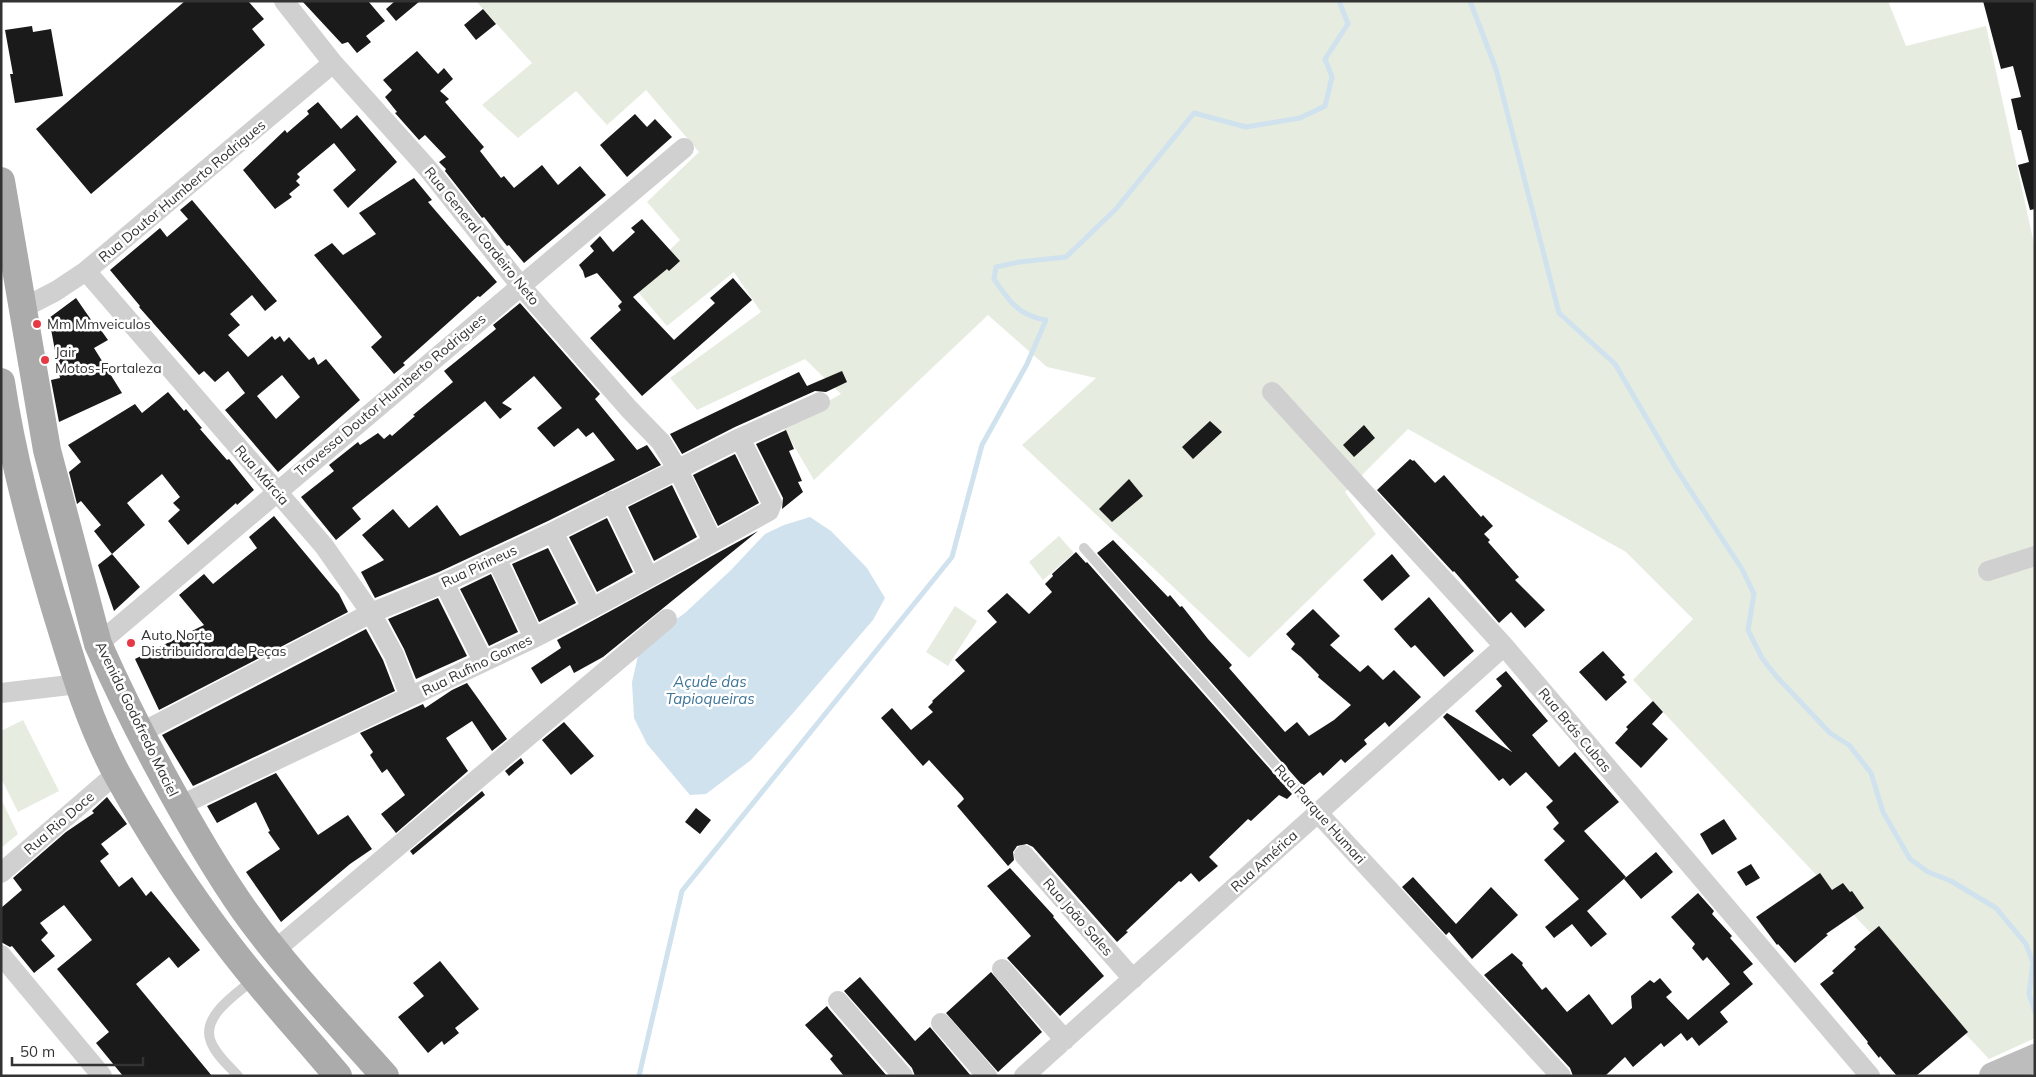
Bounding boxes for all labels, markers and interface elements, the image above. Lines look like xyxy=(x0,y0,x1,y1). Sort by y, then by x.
street label: Rua Doutor Humberto Rodrigues xyxy=(95,116,269,266)
street label: Rua General Cordeiro Neto xyxy=(421,163,543,309)
street label: Travessa Doutor Humberto Rodrigues xyxy=(291,310,489,480)
place label: Mm Mmveiculos xyxy=(47,315,151,333)
marker: Mm Mmveiculos xyxy=(31,318,43,330)
place label: Jair Motos-Fortaleza xyxy=(55,343,162,377)
marker: Jair Motos-Fortaleza xyxy=(39,354,51,366)
street label: Rua Márcia xyxy=(231,441,293,509)
street label: Rua Pirineus xyxy=(438,541,520,591)
place label: Auto Norte Distribuidora de Peças xyxy=(141,626,287,660)
street label: Rua Rufino Gomes xyxy=(419,630,535,700)
marker: Auto Norte Distribuidora de Peças xyxy=(125,637,137,649)
street label: Avenida Godofredo Maciel xyxy=(92,638,182,800)
water label: Açude das Tapioqueiras xyxy=(665,672,755,708)
street label: Rua Brás Cubas xyxy=(1534,684,1616,776)
street label: Rua Parque Humari xyxy=(1271,761,1369,867)
street label: Rua Rio Doce xyxy=(20,788,98,858)
street label: Rua América xyxy=(1227,826,1301,896)
street label: Rua João Sales xyxy=(1039,874,1117,960)
scale bar xyxy=(12,1034,144,1066)
text: 50 m xyxy=(20,1042,55,1061)

